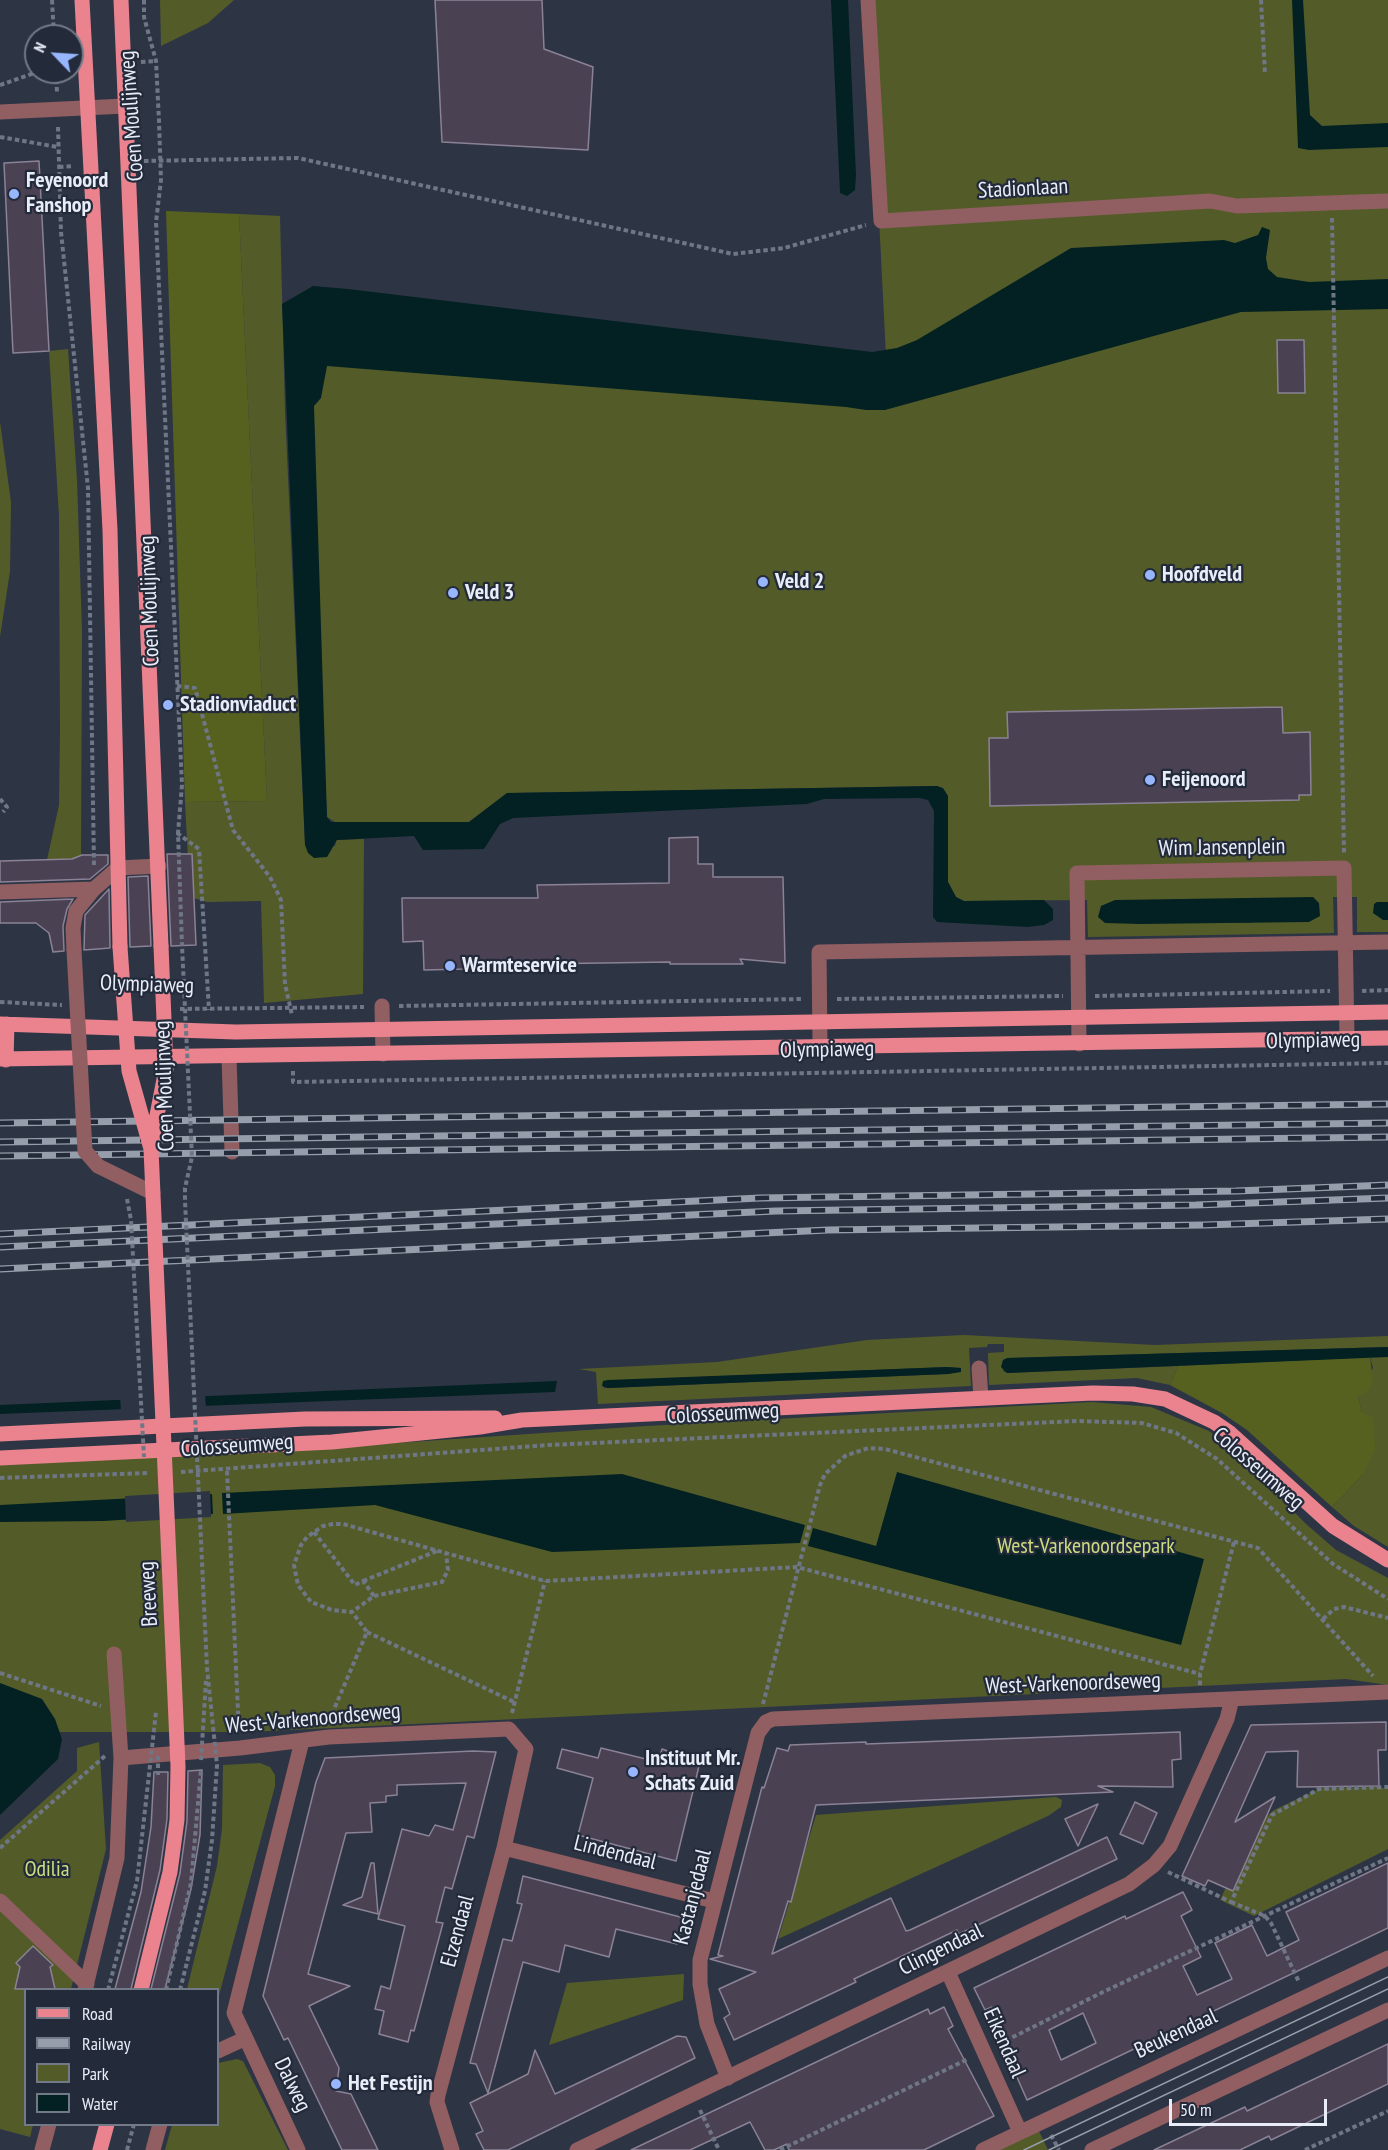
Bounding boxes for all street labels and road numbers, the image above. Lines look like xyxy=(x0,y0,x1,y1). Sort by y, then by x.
street label: Coen Moulijnweg xyxy=(114,50,150,182)
street label: Stadionlaan xyxy=(977,173,1069,205)
street label: Coen Moulijnweg xyxy=(135,535,165,667)
street label: Wim Jansenplein xyxy=(1158,834,1286,862)
street label: Olympiaweg xyxy=(99,970,195,1000)
street label: Coen Moulijnweg xyxy=(150,1020,180,1152)
street label: Olympiaweg xyxy=(1266,1027,1360,1055)
street label: Olympiaweg xyxy=(780,1036,874,1064)
street label: Colosseumweg xyxy=(666,1398,780,1430)
street label: Colosseumweg xyxy=(1207,1422,1309,1516)
street label: Colosseumweg xyxy=(180,1429,294,1463)
street label: Breeweg xyxy=(134,1561,164,1627)
street label: West-Varkenoordseweg xyxy=(985,1668,1161,1700)
street label: West-Varkenoordseweg xyxy=(224,1698,402,1740)
street label: Lindendaal xyxy=(571,1830,659,1876)
street label: Kastanjedaal xyxy=(668,1847,718,1947)
street label: Elzendaal xyxy=(436,1892,480,1970)
street label: Clingendaal xyxy=(895,1918,987,1982)
street label: Beukendaal xyxy=(1130,2003,1222,2065)
street label: Eikendaal xyxy=(977,2004,1031,2082)
street label: Dalweg xyxy=(268,2054,316,2116)

